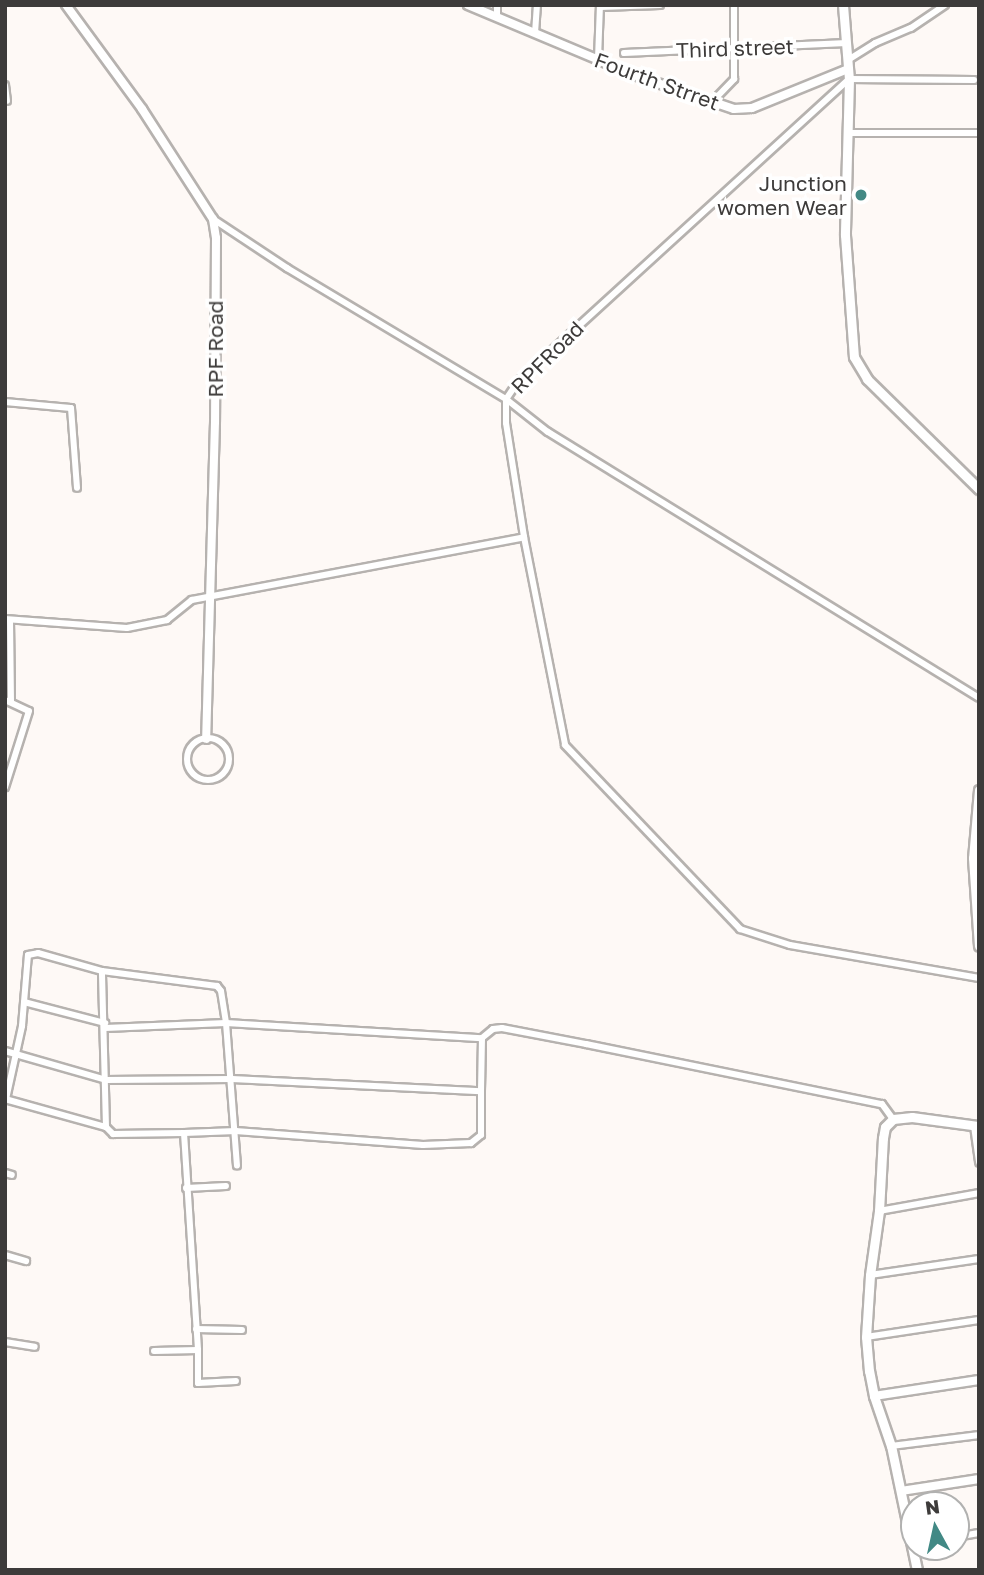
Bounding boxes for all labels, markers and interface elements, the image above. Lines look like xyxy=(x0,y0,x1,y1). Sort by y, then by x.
street label: Third street xyxy=(676,33,794,63)
street label: Fourth Strret xyxy=(591,47,723,115)
place label: Junction women Wear xyxy=(717,170,847,220)
marker: Junction women Wear xyxy=(853,187,869,203)
street label: RPF Road xyxy=(202,300,228,398)
street label: RPFRoad xyxy=(506,316,588,398)
north arrow xyxy=(900,1491,970,1561)
text: N xyxy=(924,1494,941,1519)

